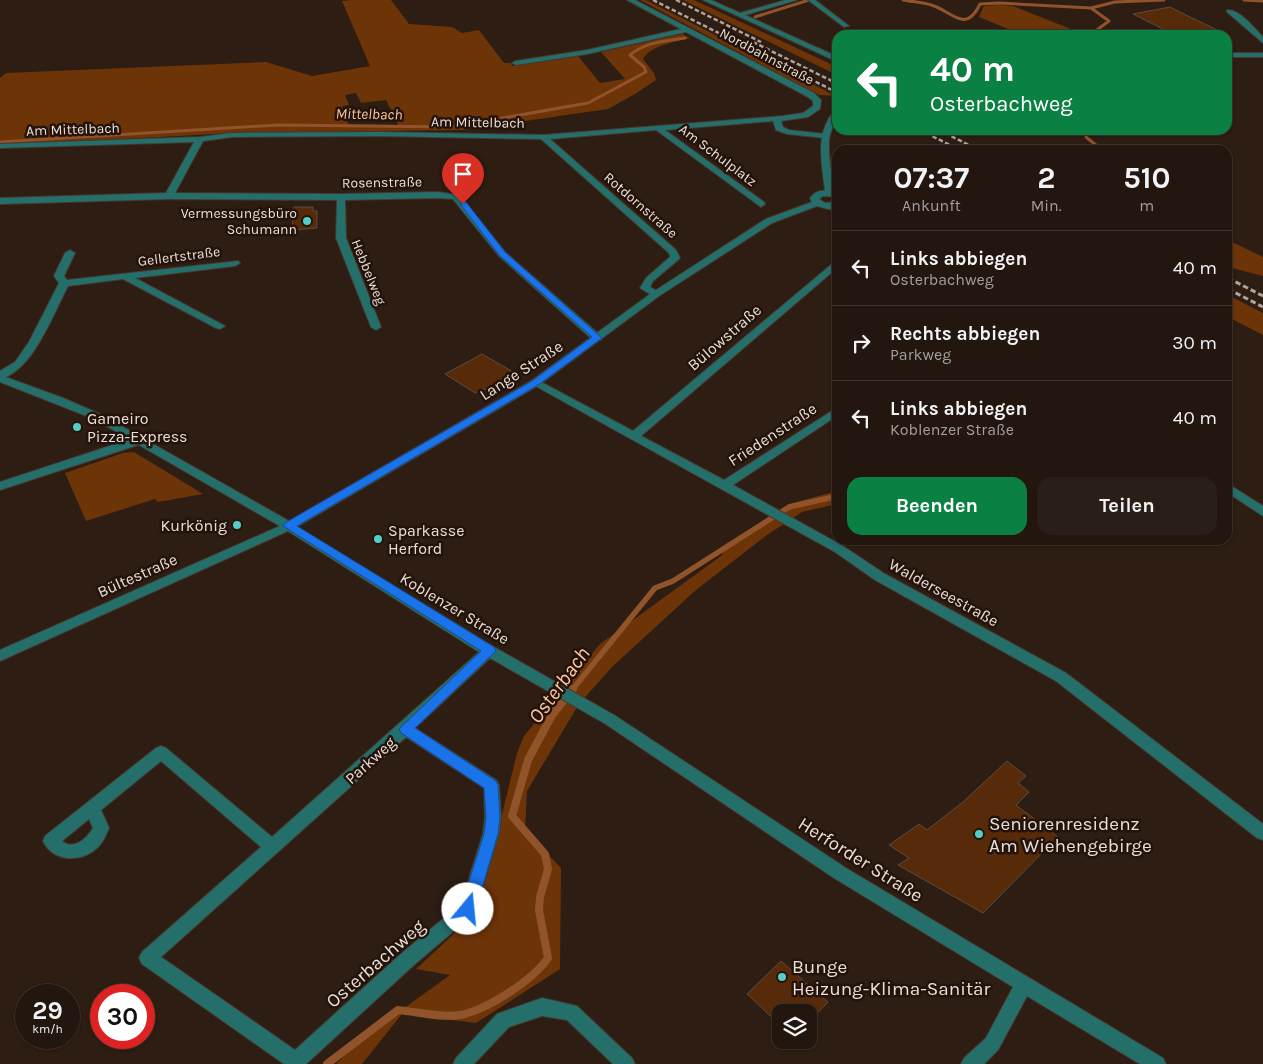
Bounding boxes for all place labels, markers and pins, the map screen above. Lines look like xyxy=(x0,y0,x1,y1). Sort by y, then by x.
pin xyxy=(442,153,484,204)
place label: Vermessungsbüro Schumann xyxy=(181,205,297,238)
marker: Vermessungsbüro Schumann xyxy=(301,215,313,227)
place label: Gameiro Pizza-Express xyxy=(87,409,188,446)
marker: Gameiro Pizza-Express xyxy=(71,421,83,433)
place label: Kurkönig xyxy=(161,516,227,535)
marker: Kurkönig xyxy=(231,519,243,531)
place label: Sparkasse Herford xyxy=(388,521,464,558)
marker: Sparkasse Herford xyxy=(372,533,384,545)
place label: Seniorenresidenz Am Wiehengebirge xyxy=(989,813,1152,857)
marker: Seniorenresidenz Am Wiehengebirge xyxy=(973,828,985,840)
place label: Bunge Heizung-Klima-Sanitär xyxy=(792,956,990,1000)
marker: Bunge Heizung-Klima-Sanitär xyxy=(776,971,788,983)

